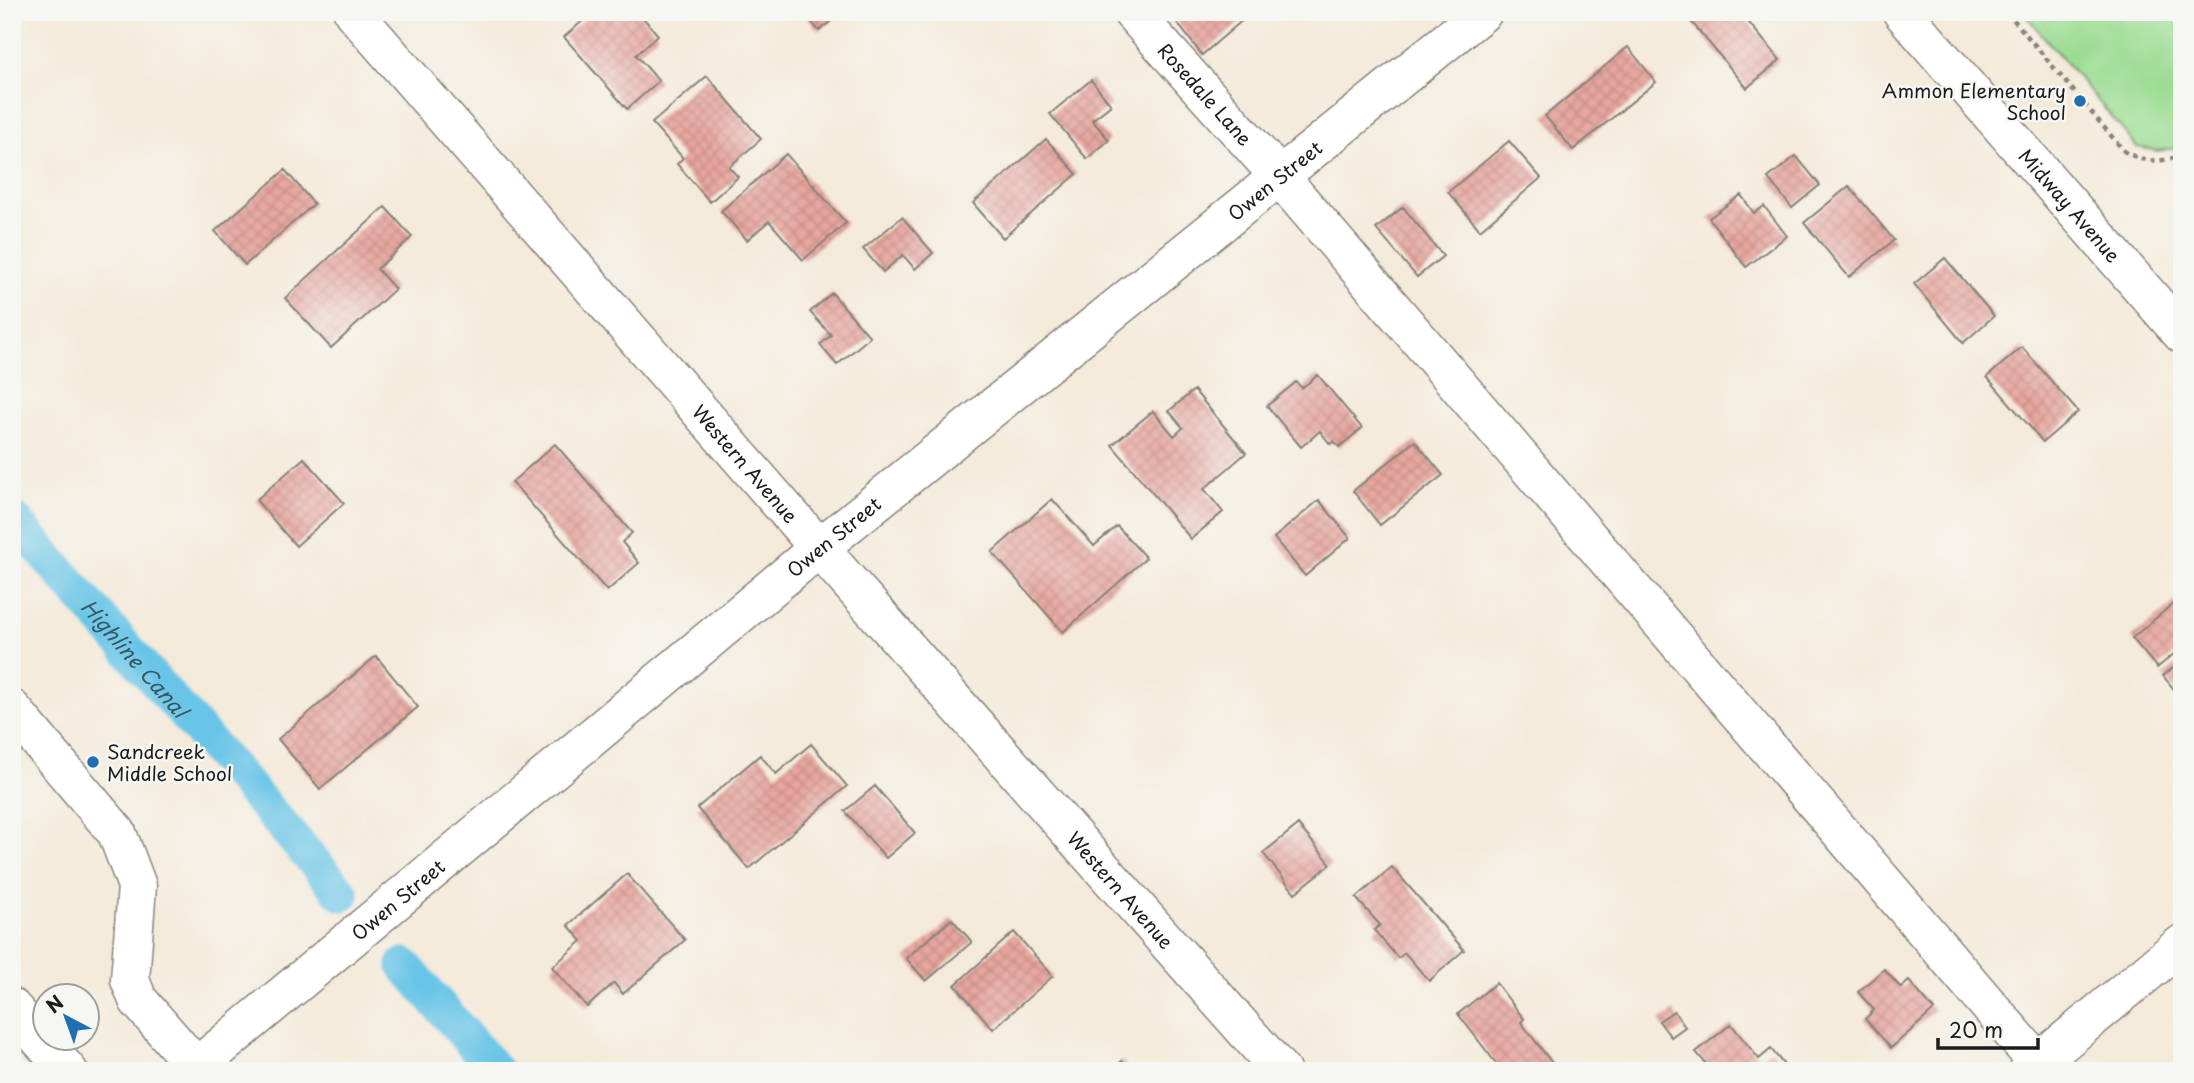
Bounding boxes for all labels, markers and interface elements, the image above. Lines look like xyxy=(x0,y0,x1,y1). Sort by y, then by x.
street label: Rosedale Lane xyxy=(1152,36,1259,151)
place label: Ammon Elementary School xyxy=(1882,76,2066,126)
marker: Ammon Elementary School xyxy=(2072,93,2088,109)
street label: Owen Street xyxy=(1221,133,1328,227)
street label: Midway Avenue xyxy=(2013,142,2127,268)
street label: Western Avenue xyxy=(686,398,805,528)
street label: Owen Street xyxy=(780,489,887,583)
water label: Highline Canal xyxy=(74,591,198,727)
place label: Sandcreek Middle School xyxy=(107,737,232,787)
marker: Sandcreek Middle School xyxy=(85,754,101,770)
street label: Western Avenue xyxy=(1061,825,1180,954)
street label: Owen Street xyxy=(345,852,451,947)
north arrow xyxy=(32,982,102,1052)
text: N xyxy=(39,988,69,1019)
scale bar xyxy=(1938,1006,2038,1050)
text: 20 m xyxy=(1949,1013,2003,1045)

